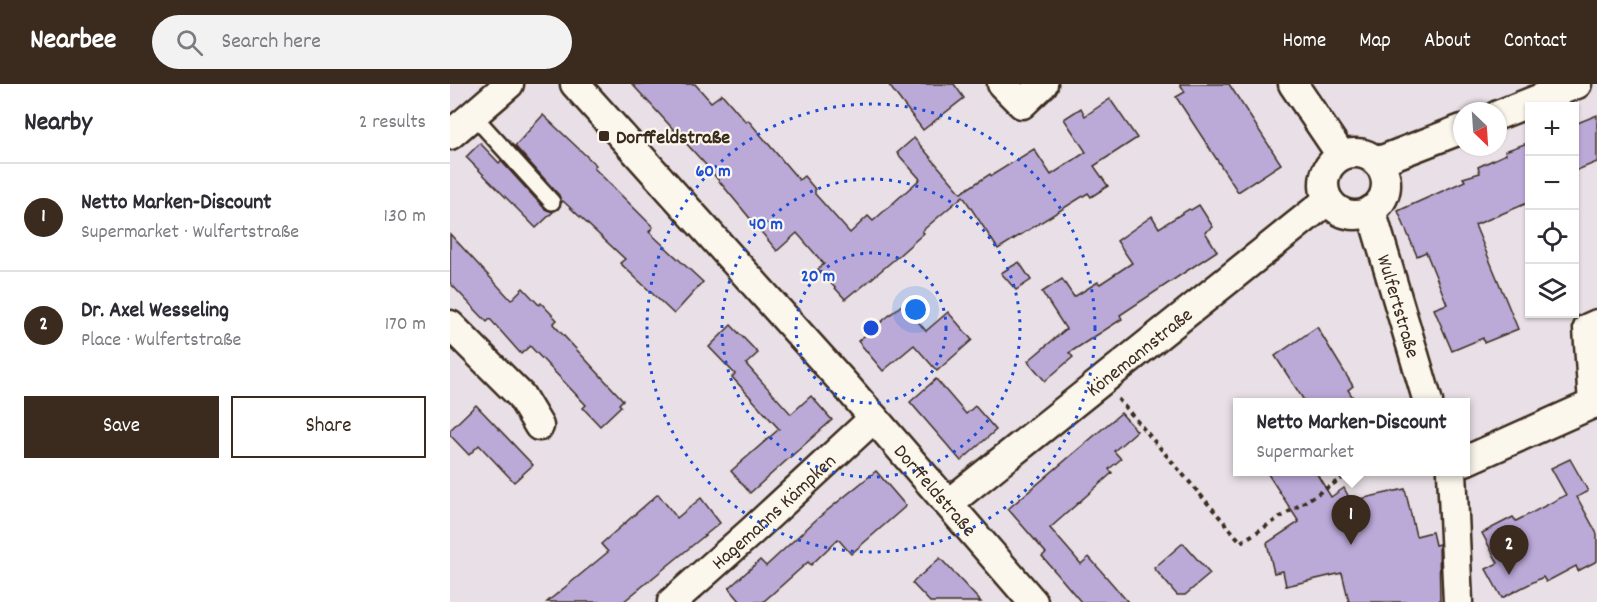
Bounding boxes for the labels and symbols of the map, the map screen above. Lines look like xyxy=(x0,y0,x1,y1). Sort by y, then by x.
north arrow xyxy=(1453,102,1507,156)
place label: Dorffeldstraße xyxy=(616,125,730,153)
marker: Dorffeldstraße xyxy=(597,129,611,143)
text: 60 m xyxy=(695,160,731,185)
text: 40 m xyxy=(749,213,783,238)
street label: Wulfertstraße xyxy=(1368,252,1425,362)
text: 20 m xyxy=(801,265,835,290)
your location xyxy=(901,295,930,324)
street label: Könemannstraße xyxy=(1082,302,1200,405)
centre of rings xyxy=(861,318,881,338)
street label: Dorffeldstraße xyxy=(886,439,982,544)
street label: Hagemanns Kämpken xyxy=(706,449,844,578)
pin: 1 xyxy=(1332,496,1370,545)
pin: 2 xyxy=(1490,526,1528,575)

